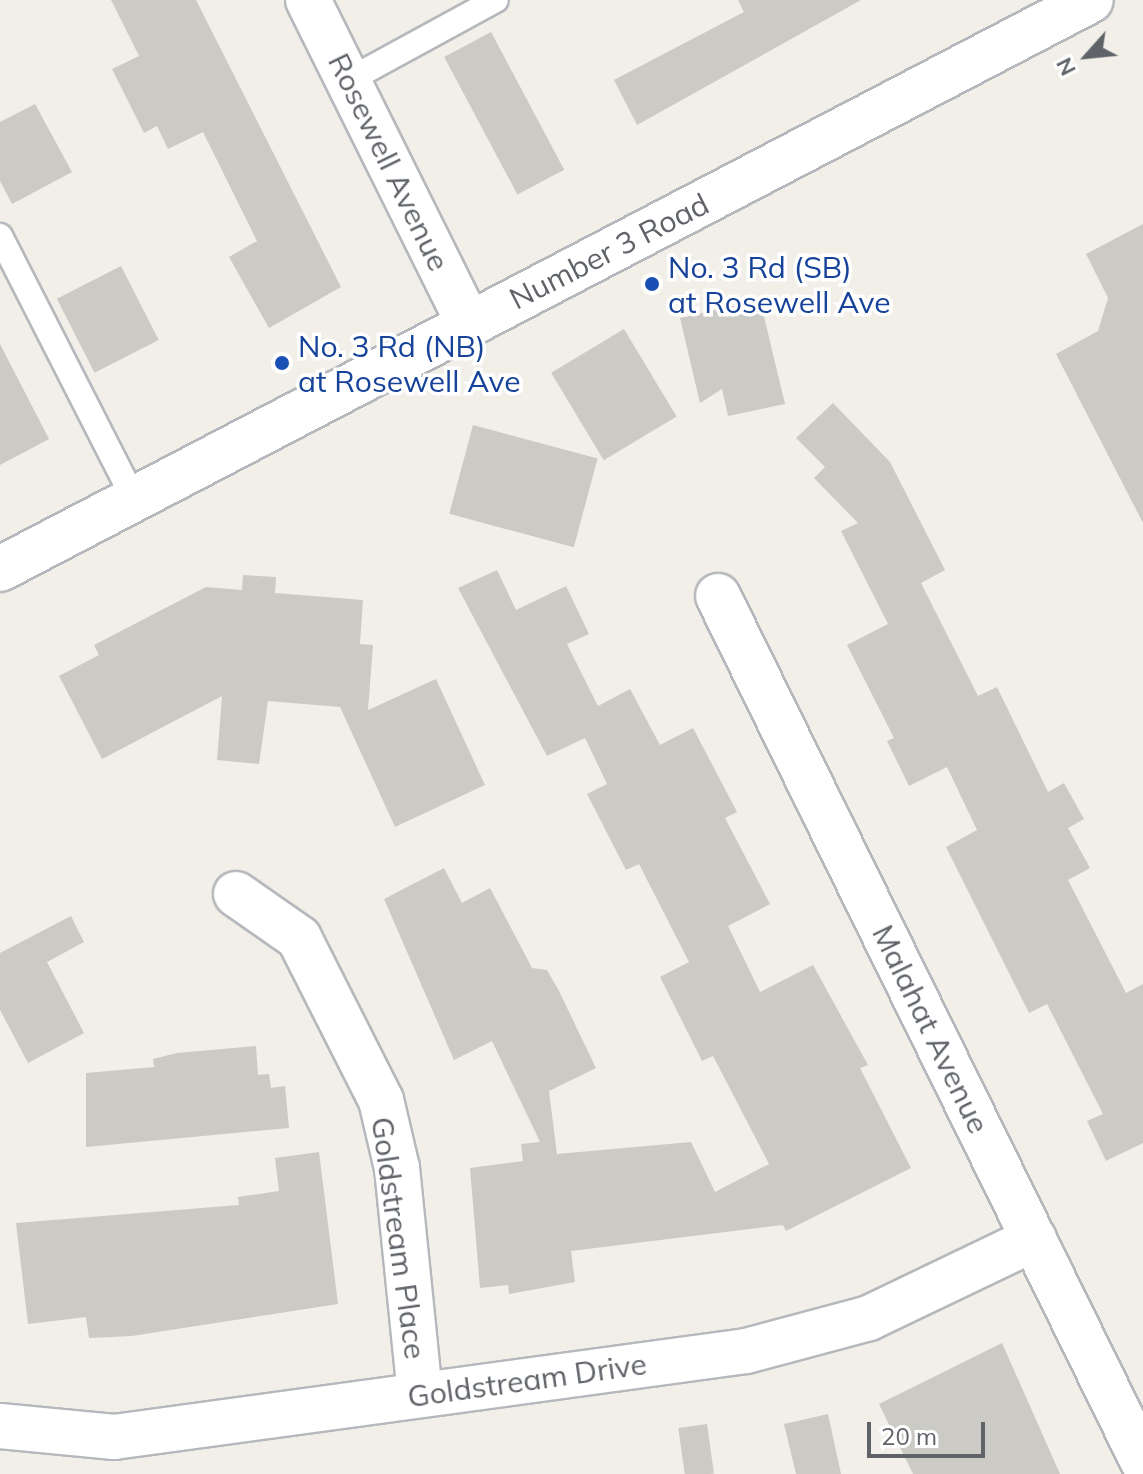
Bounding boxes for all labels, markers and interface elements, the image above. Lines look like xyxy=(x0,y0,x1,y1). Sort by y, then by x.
north arrow xyxy=(1047,16,1127,96)
street label: Rosewell Avenue xyxy=(321,47,457,277)
text: N xyxy=(1049,53,1082,81)
street label: Number 3 Road xyxy=(503,185,715,317)
place label: No. 3 Rd (SB) at Rosewell Ave xyxy=(668,249,890,320)
marker: No. 3 Rd (SB) at Rosewell Ave xyxy=(643,275,661,293)
place label: No. 3 Rd (NB) at Rosewell Ave xyxy=(298,328,520,398)
marker: No. 3 Rd (NB) at Rosewell Ave xyxy=(273,354,291,372)
street label: Malahat Avenue xyxy=(865,919,997,1139)
street label: Goldstream Place xyxy=(364,1115,434,1361)
street label: Goldstream Drive xyxy=(405,1345,649,1415)
scale bar xyxy=(871,1406,989,1456)
text: 20 m xyxy=(881,1421,937,1451)

